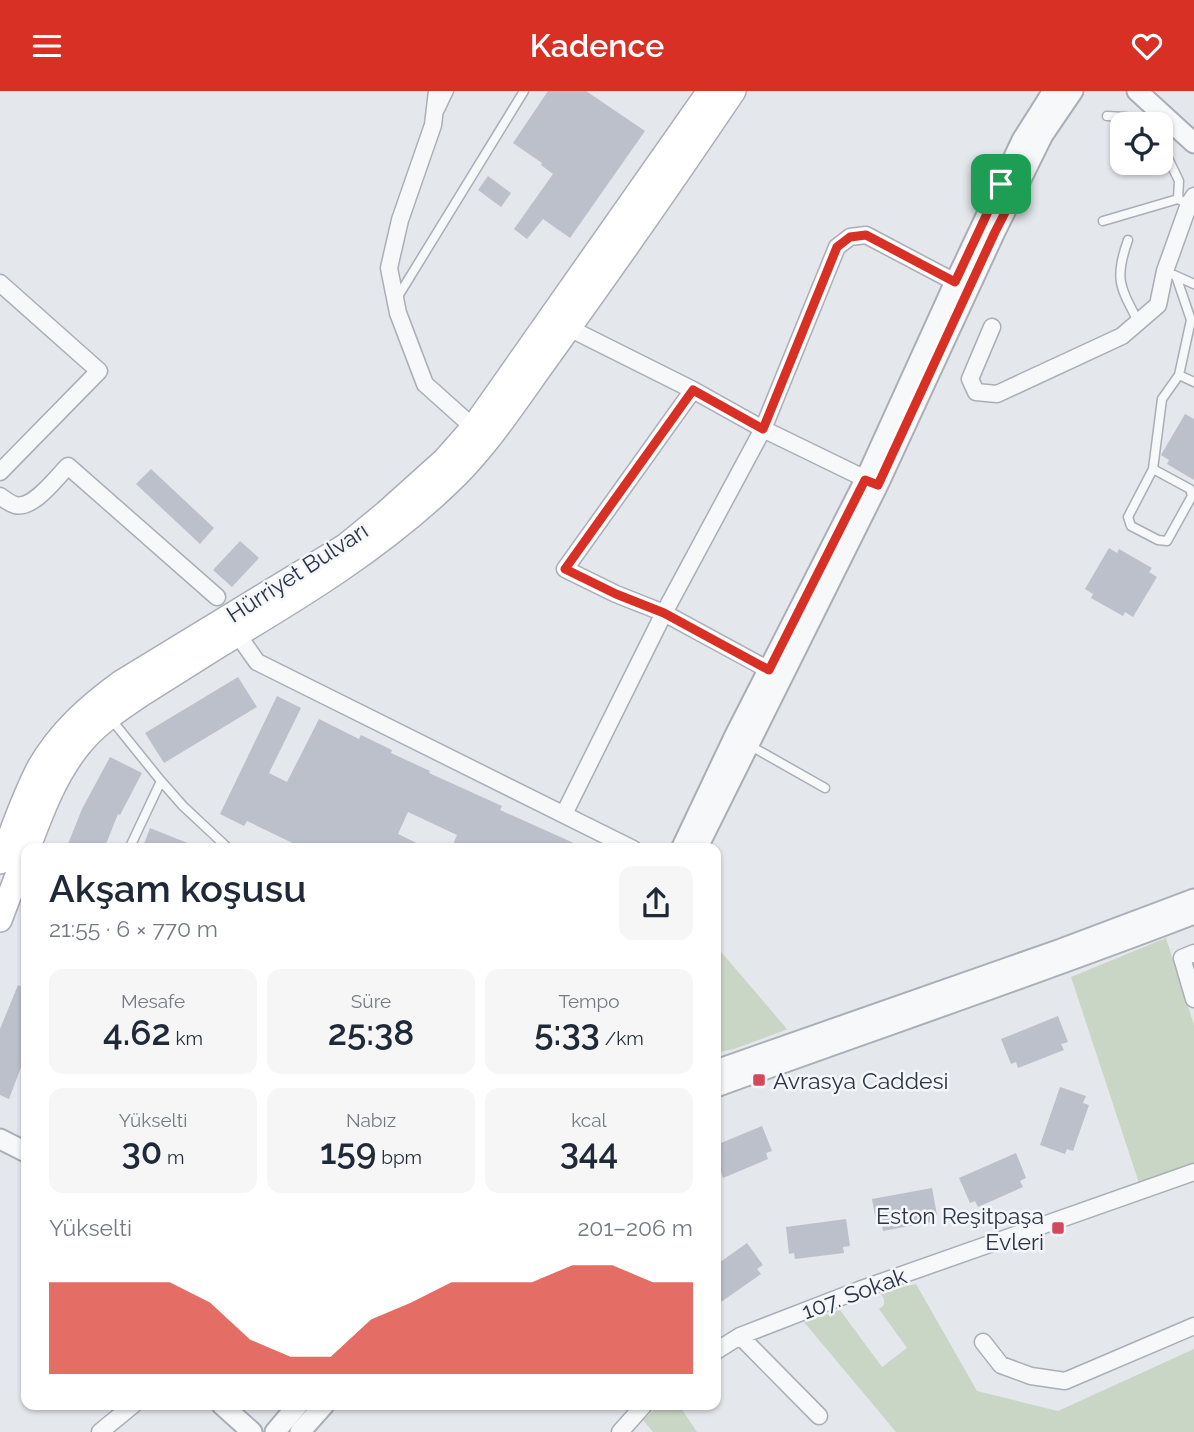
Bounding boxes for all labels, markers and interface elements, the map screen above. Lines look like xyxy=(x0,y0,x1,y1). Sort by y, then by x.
icon: menu xyxy=(28,27,66,65)
text: Kadence xyxy=(530,27,664,64)
icon: heart xyxy=(1128,27,1166,65)
map controls xyxy=(1110,112,1173,175)
button: locate xyxy=(1110,112,1173,175)
pin xyxy=(971,154,1031,214)
icon: arrive xyxy=(982,165,1020,203)
street label: Hürriyet Bulvarı xyxy=(221,516,373,628)
text: Akşam koşusu xyxy=(49,866,306,911)
button: share xyxy=(619,866,693,940)
text: 21:55 · 6 × 770 m xyxy=(49,915,218,942)
text: Mesafe xyxy=(121,990,185,1012)
text: Süre xyxy=(351,990,391,1012)
text: Tempo xyxy=(558,990,620,1012)
text: 4.62 xyxy=(103,1012,171,1053)
text: 25:38 xyxy=(328,1012,414,1053)
text: 5:33 xyxy=(534,1012,600,1053)
text: km xyxy=(171,1027,203,1049)
text: /km xyxy=(600,1027,644,1049)
place label: Avrasya Caddesi xyxy=(773,1067,949,1094)
marker: Avrasya Caddesi xyxy=(751,1072,767,1088)
text: Yükselti xyxy=(119,1109,187,1131)
text: Nabız xyxy=(346,1109,396,1131)
text: kcal xyxy=(571,1109,607,1131)
text: 30 xyxy=(121,1131,162,1172)
text: 159 xyxy=(320,1131,376,1172)
text: 344 xyxy=(560,1131,618,1172)
text: m xyxy=(162,1146,185,1168)
text: bpm xyxy=(376,1146,422,1168)
place label: Eston Reşitpaşa Evleri xyxy=(876,1202,1044,1255)
text: Yükselti xyxy=(49,1214,132,1241)
text: 201–206 m xyxy=(577,1214,693,1241)
marker: Eston Reşitpaşa Evleri xyxy=(1050,1220,1066,1236)
street label: 107. Sokak xyxy=(798,1262,910,1324)

